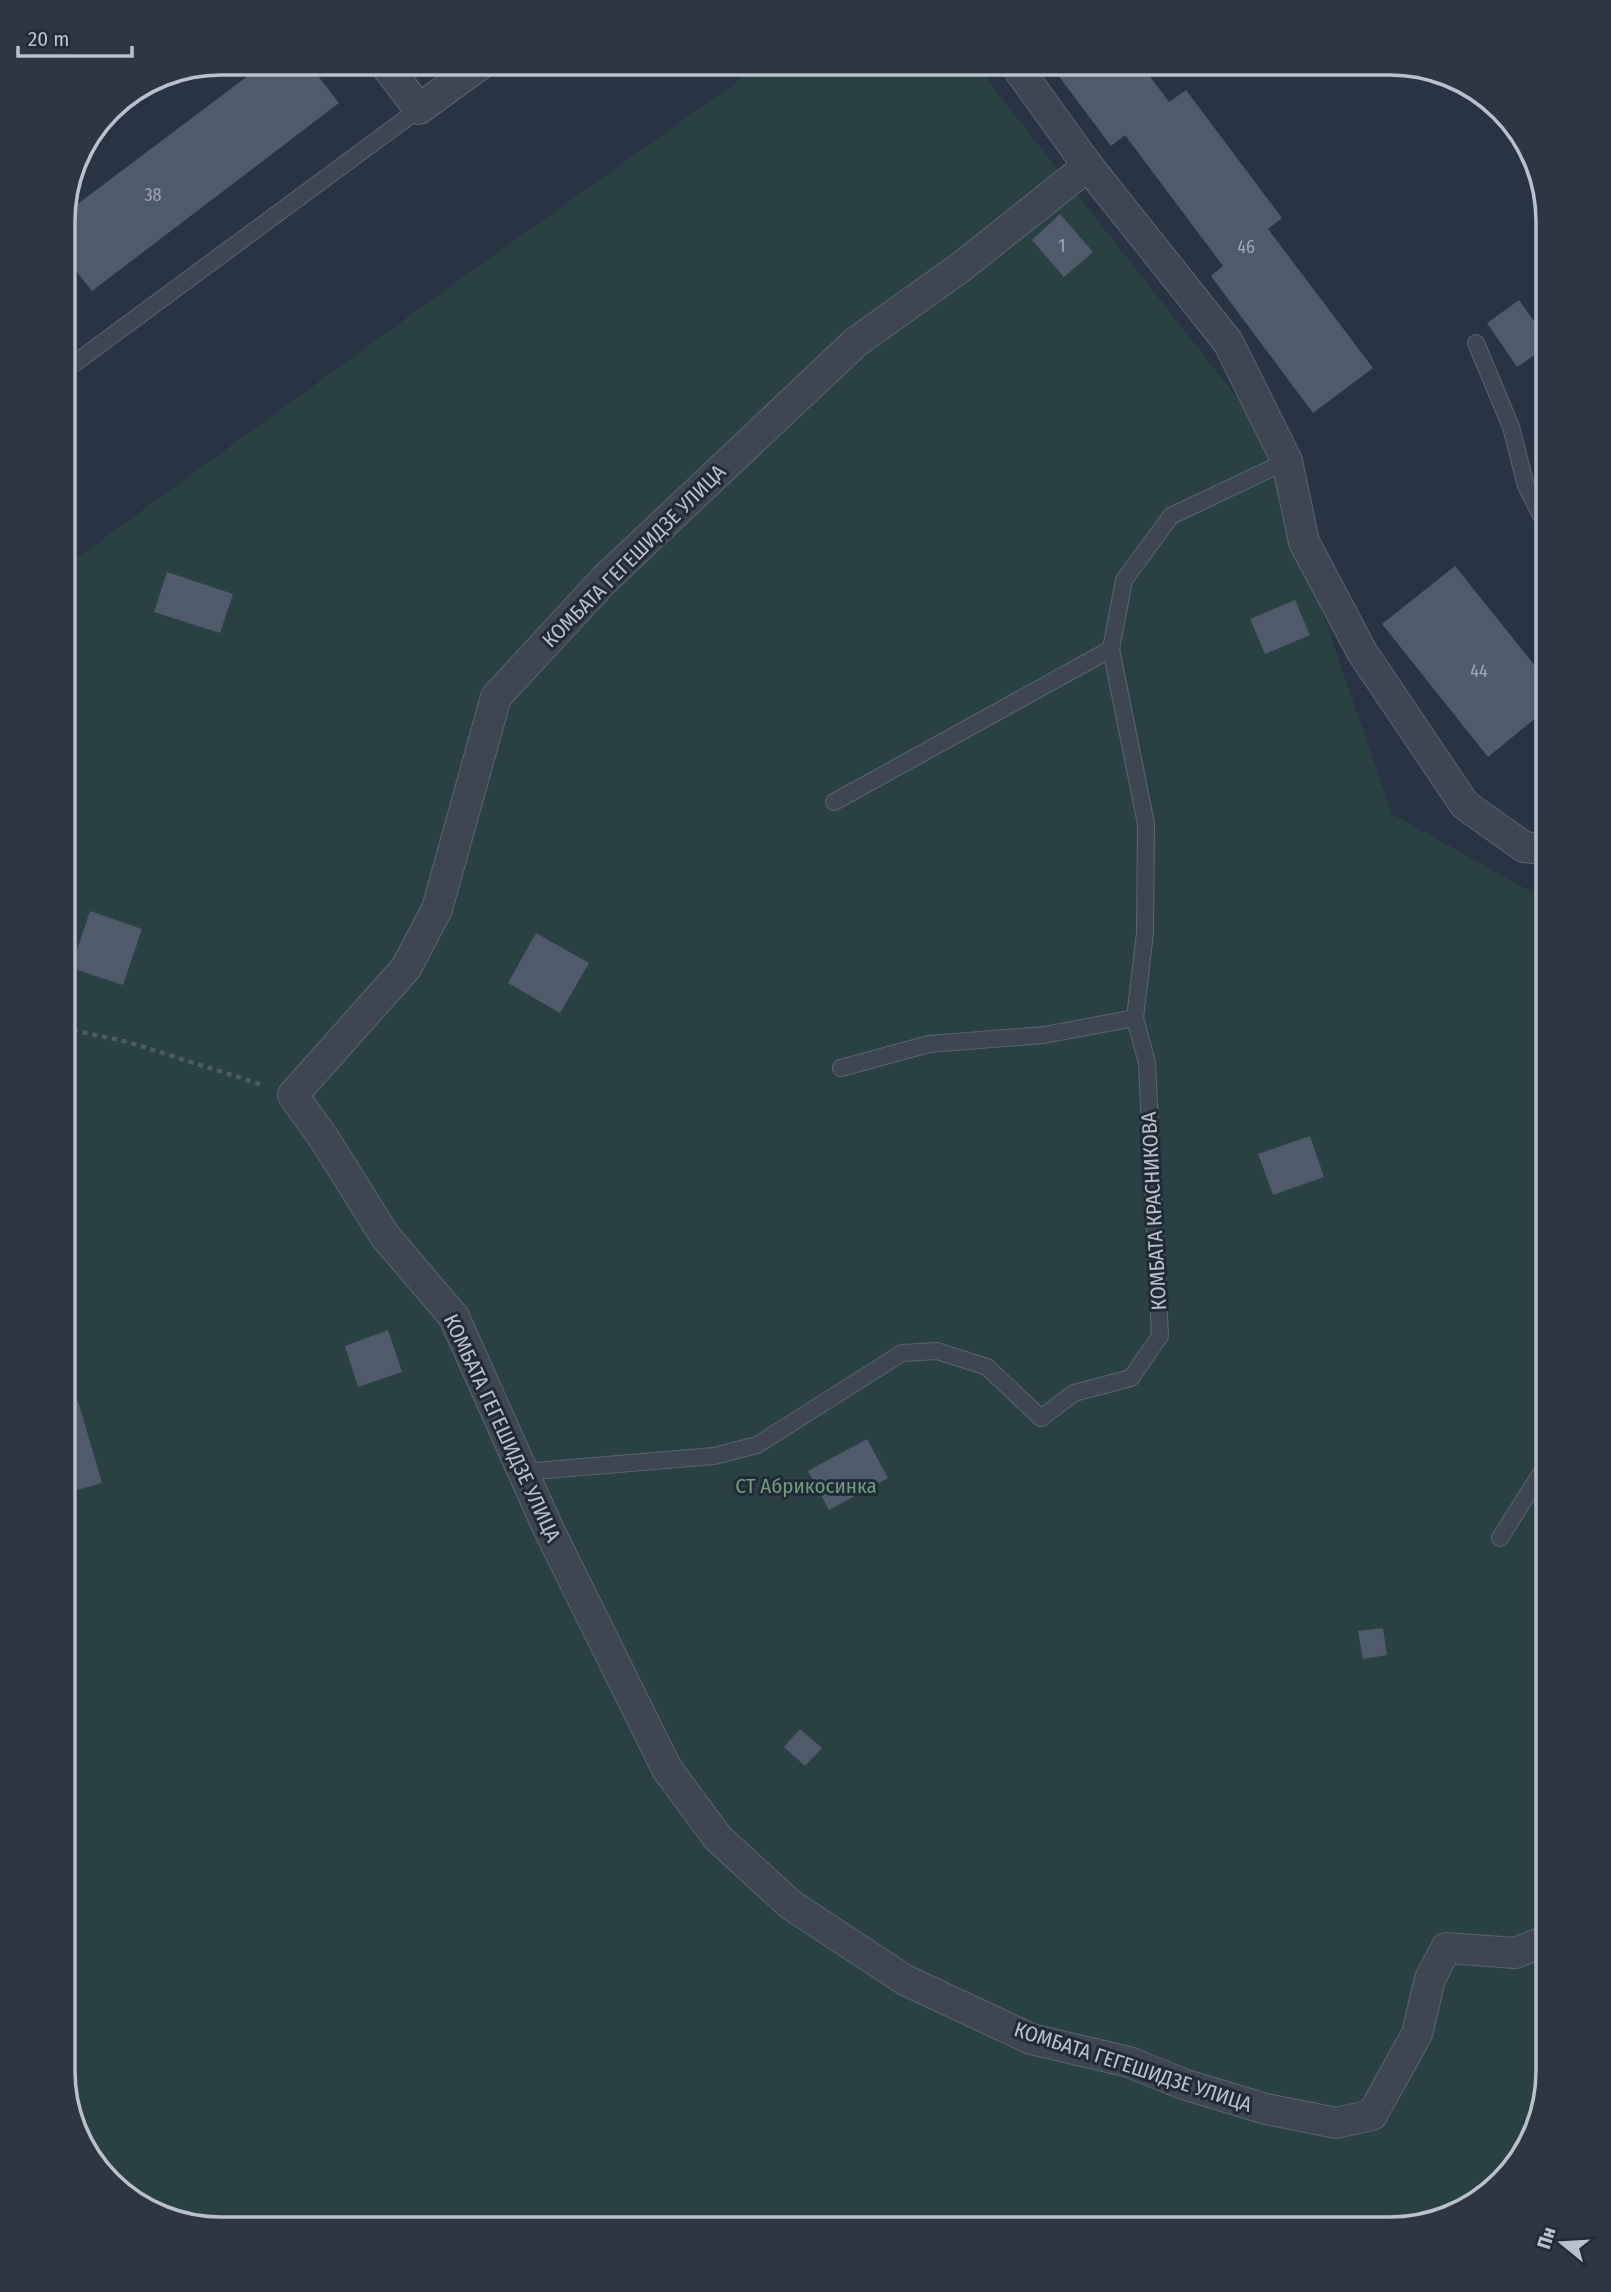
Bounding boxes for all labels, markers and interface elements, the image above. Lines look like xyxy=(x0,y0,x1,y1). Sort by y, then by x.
scale bar xyxy=(18,14,131,58)
text: 20 m xyxy=(28,26,69,52)
house number: 38 xyxy=(144,184,162,206)
house number: 1 xyxy=(1058,235,1066,257)
house number: 46 xyxy=(1237,236,1255,258)
street label: КОМБАТА ГЕГЕШИДЗЕ УЛИЦА xyxy=(537,459,731,653)
house number: 44 xyxy=(1470,660,1488,682)
street label: КОМБАТА КРАСНИКОВА xyxy=(1136,1111,1172,1311)
street label: КОМБАТА ГЕГЕШИДЗЕ УЛИЦА xyxy=(438,1310,566,1546)
park label: СТ Абрикосинка xyxy=(735,1473,877,1499)
street label: КОМБАТА ГЕГЕШИДЗЕ УЛИЦА xyxy=(1011,2016,1255,2118)
north arrow xyxy=(1527,2208,1597,2278)
text: Пн xyxy=(1532,2224,1561,2252)

